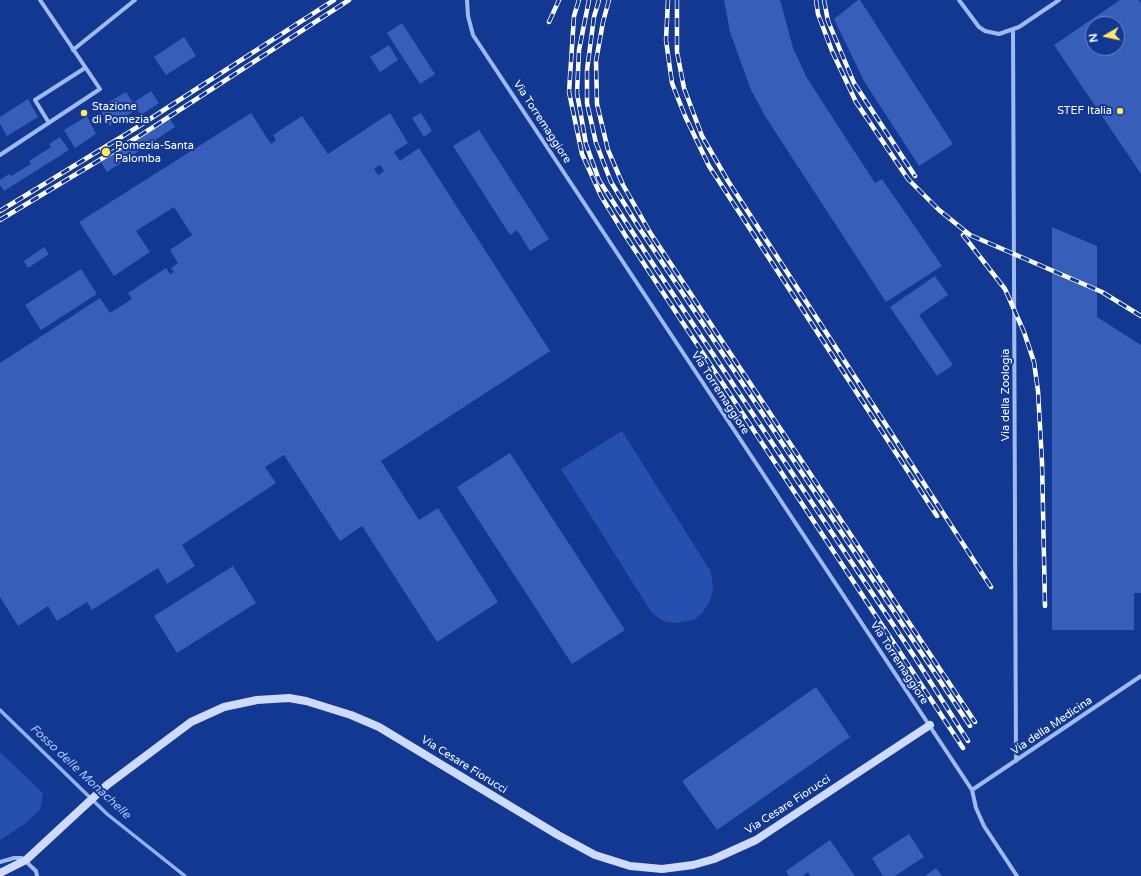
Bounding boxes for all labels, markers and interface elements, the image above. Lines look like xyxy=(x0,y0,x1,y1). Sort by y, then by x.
north arrow xyxy=(1085,16,1125,56)
text: N xyxy=(1087,32,1101,43)
street label: Via Torremaggiore xyxy=(510,78,574,166)
place label: Stazione di Pomezia xyxy=(92,100,149,126)
place label: STEF Italia xyxy=(1057,104,1112,118)
marker: STEF Italia xyxy=(1115,106,1125,116)
marker: Stazione di Pomezia xyxy=(79,108,89,118)
place label: Pomezia-Santa Palomba xyxy=(115,139,194,165)
marker: Pomezia-Santa Palomba xyxy=(100,146,112,158)
street label: Via Torremaggiore xyxy=(688,349,752,437)
street label: Via della Zoologia xyxy=(999,349,1013,441)
street label: Via Torremaggiore xyxy=(867,619,931,707)
street label: Via della Medicina xyxy=(1009,694,1095,758)
water label: Fosso delle Monachelle xyxy=(27,722,133,822)
street label: Via Cesare Fiorucci xyxy=(419,733,509,797)
street label: Via Cesare Fiorucci xyxy=(743,773,833,837)

